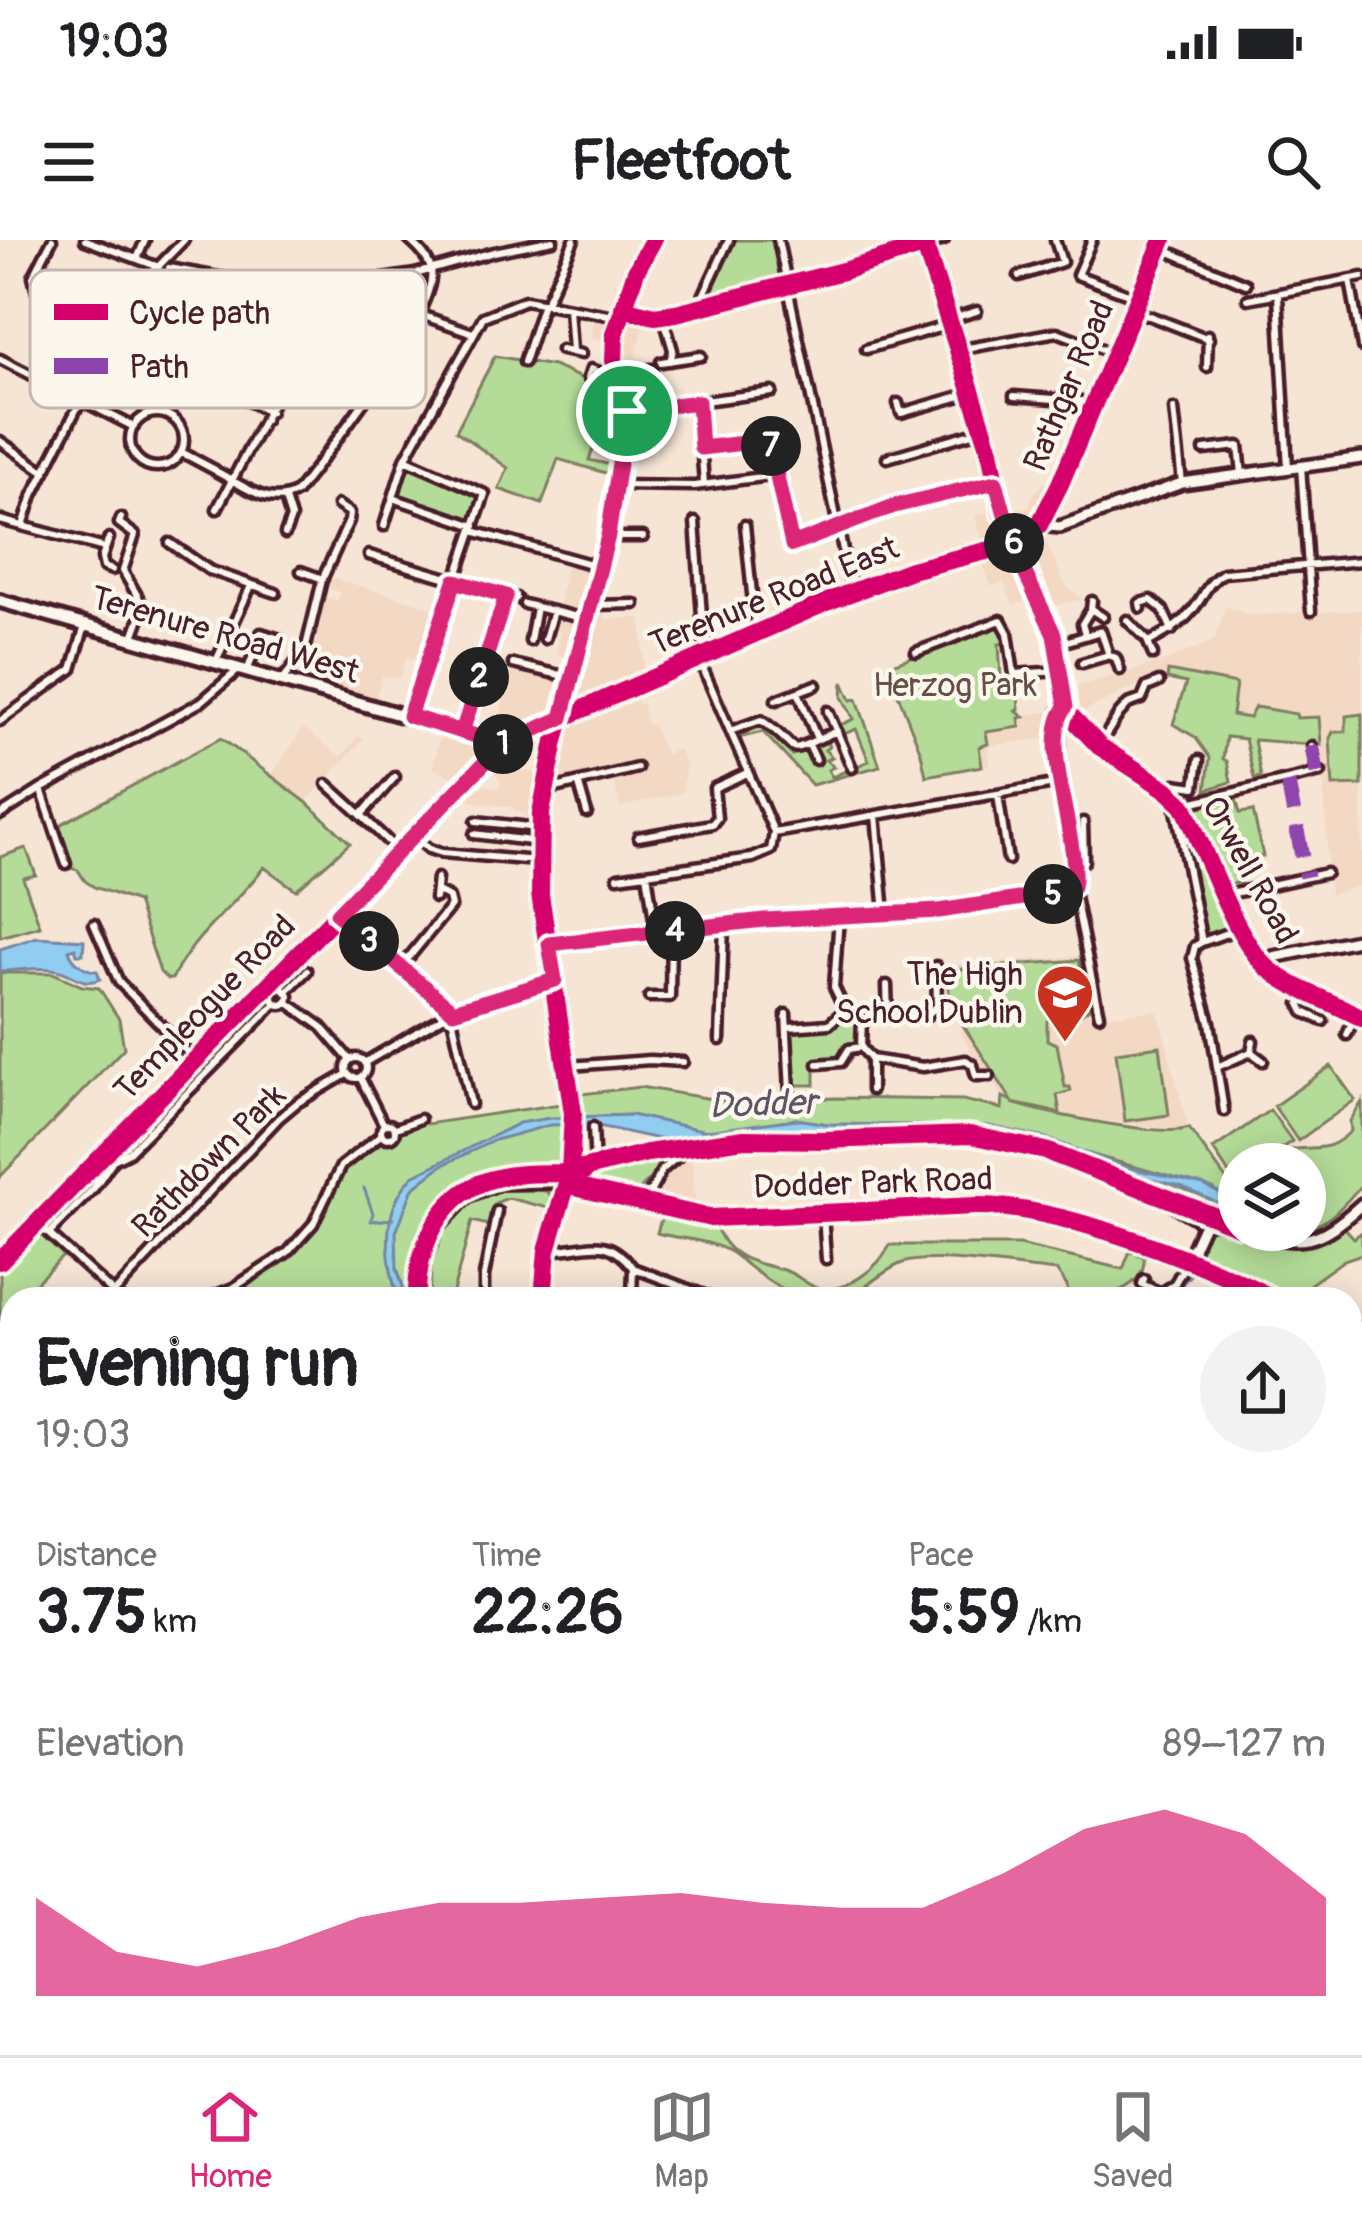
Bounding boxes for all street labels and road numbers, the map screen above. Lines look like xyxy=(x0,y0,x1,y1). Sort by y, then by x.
street label: Rathgar Road xyxy=(1015,294,1123,478)
street label: Terenure Road East xyxy=(643,527,905,665)
street label: Terenure Road West xyxy=(86,577,365,693)
street label: Orwell Road xyxy=(1193,789,1307,951)
street label: Templeogue Road xyxy=(106,906,304,1110)
street label: Rathdown Park xyxy=(123,1075,295,1247)
street label: Dodder Park Road xyxy=(753,1158,993,1208)

